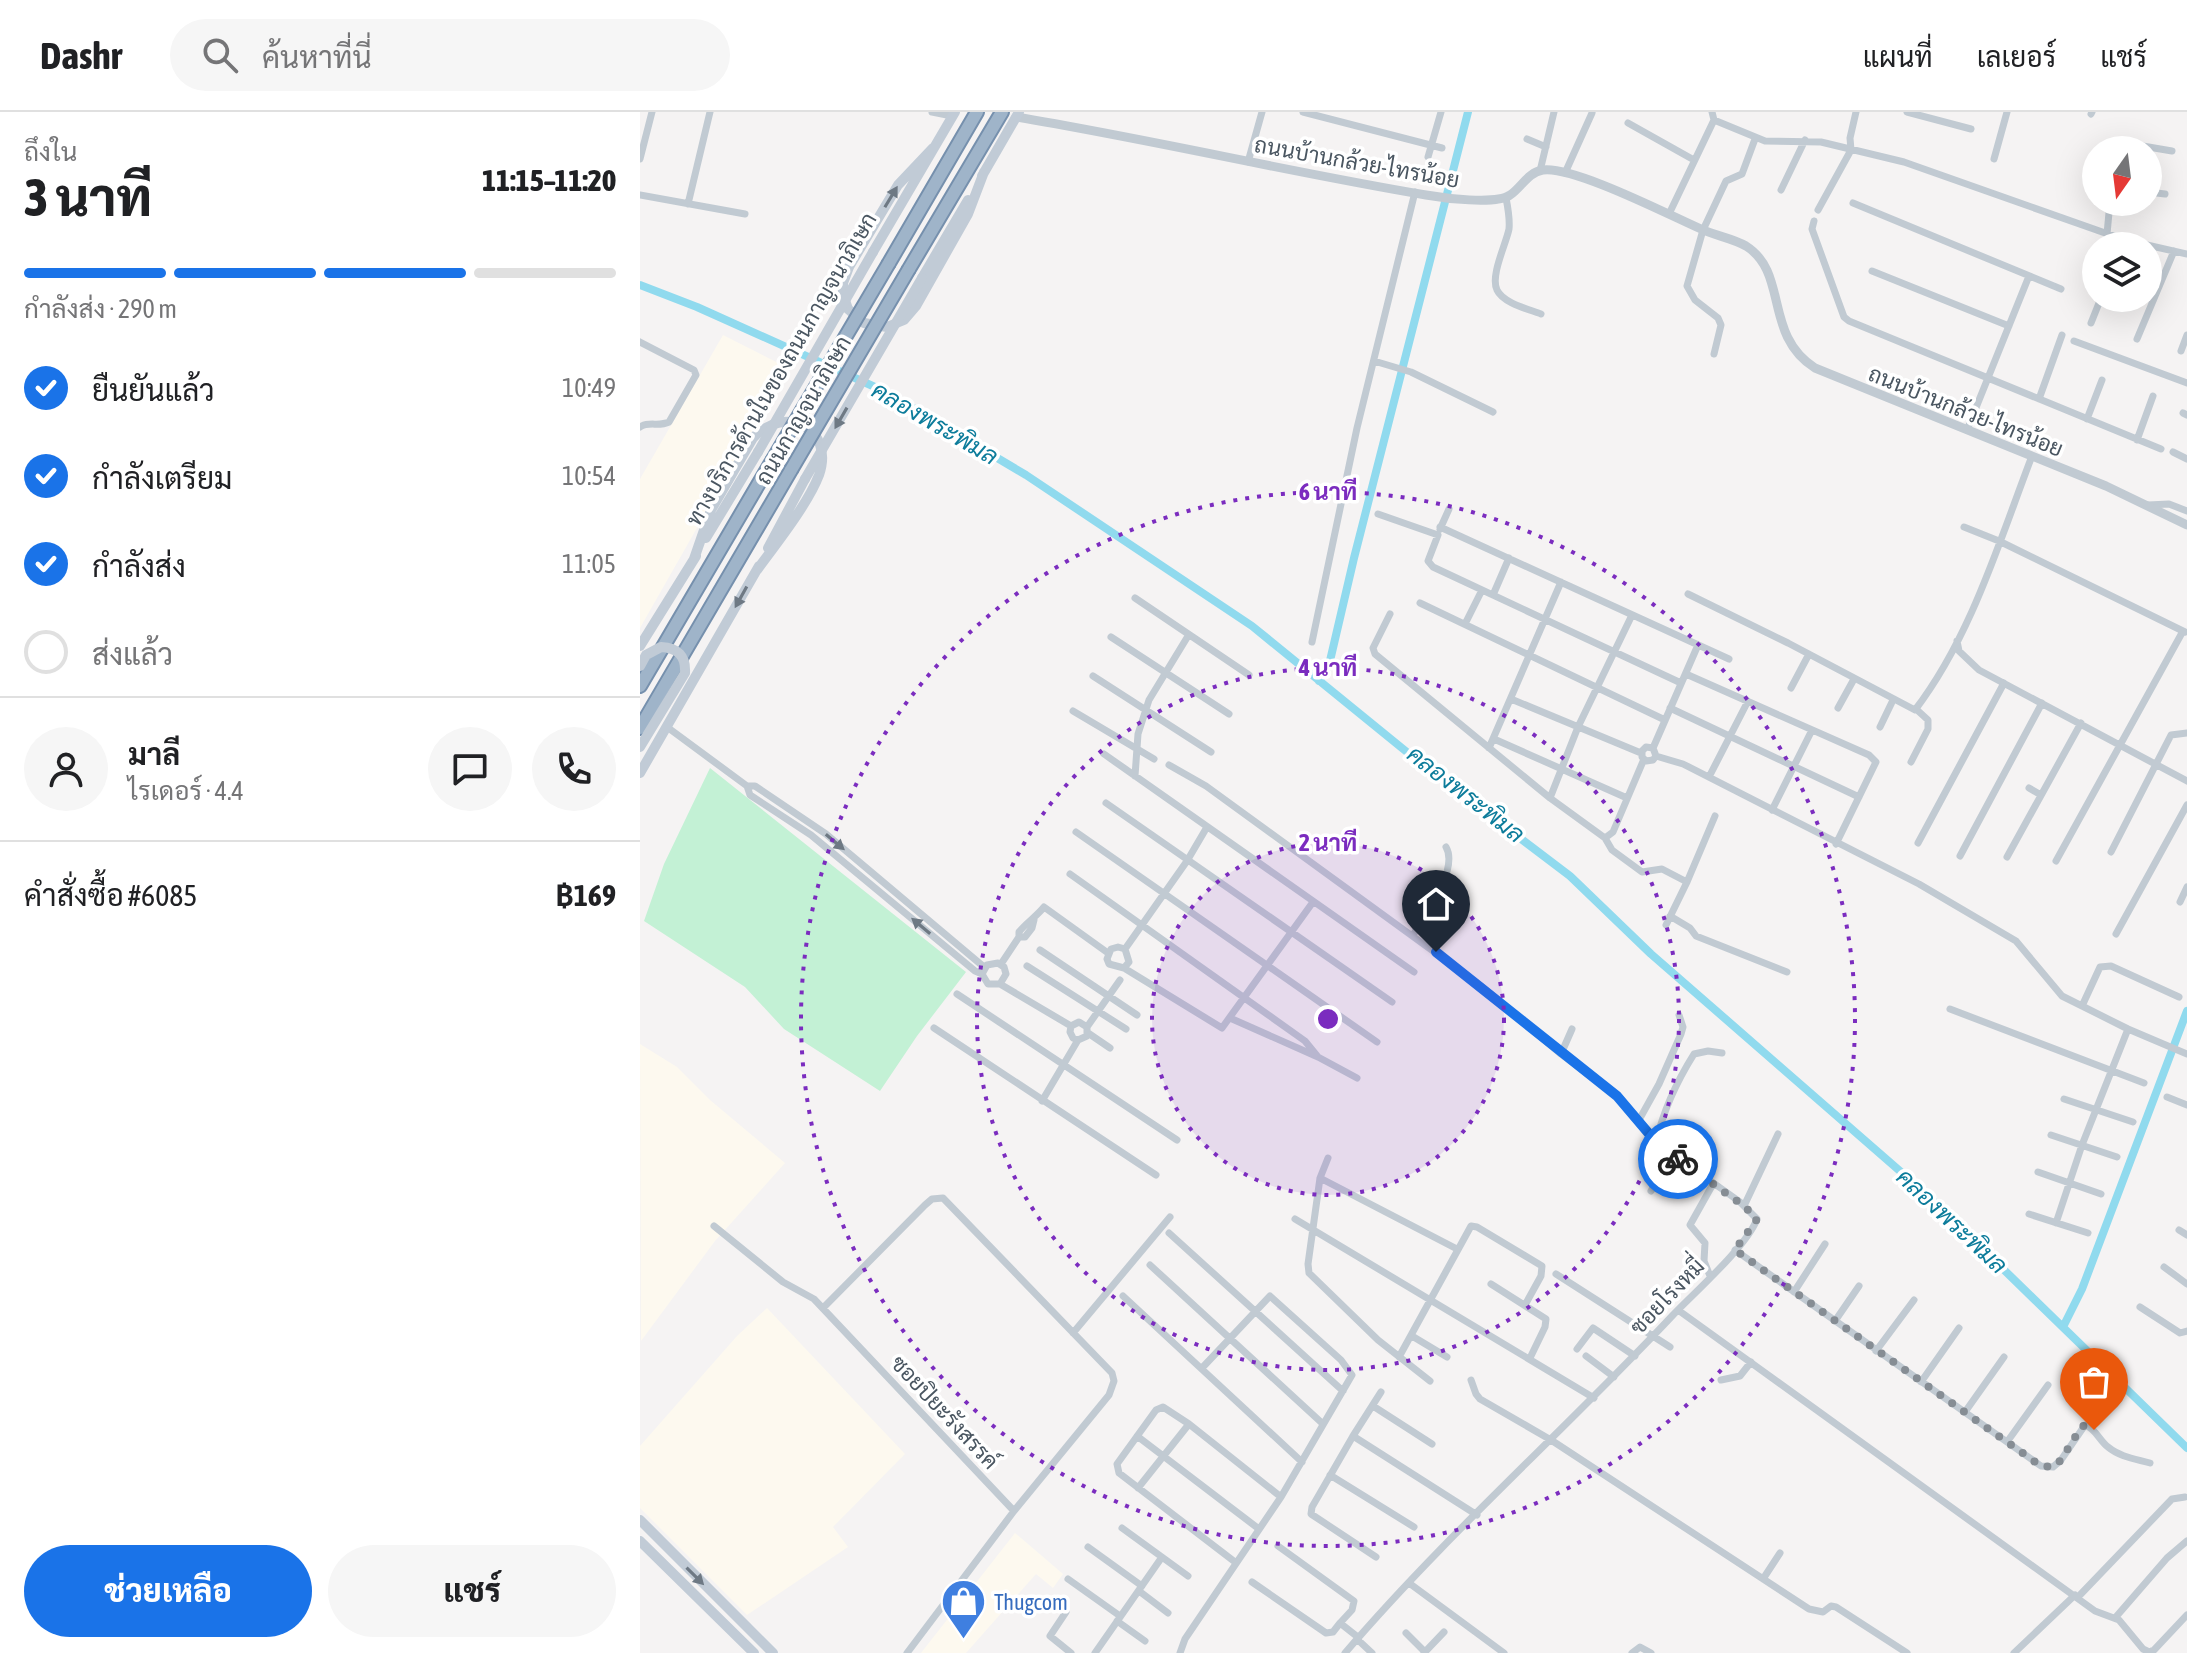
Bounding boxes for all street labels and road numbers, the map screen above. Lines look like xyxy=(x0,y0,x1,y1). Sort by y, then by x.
street label: ถนนบ้านกล้วย-ไทรน้อย xyxy=(1252,130,1462,193)
street label: ทางบริการด้านในของถนนกาญจนาภิเษก xyxy=(680,208,882,530)
street label: ถนนกาญจนาภิเษก xyxy=(750,331,856,489)
street label: ถนนบ้านกล้วย-ไทรน้อย xyxy=(1865,359,2068,462)
street label: ซอยโรงหมี่ xyxy=(1620,1248,1710,1339)
street label: ซอยปิยะรังสรรค์ xyxy=(886,1349,1005,1474)

